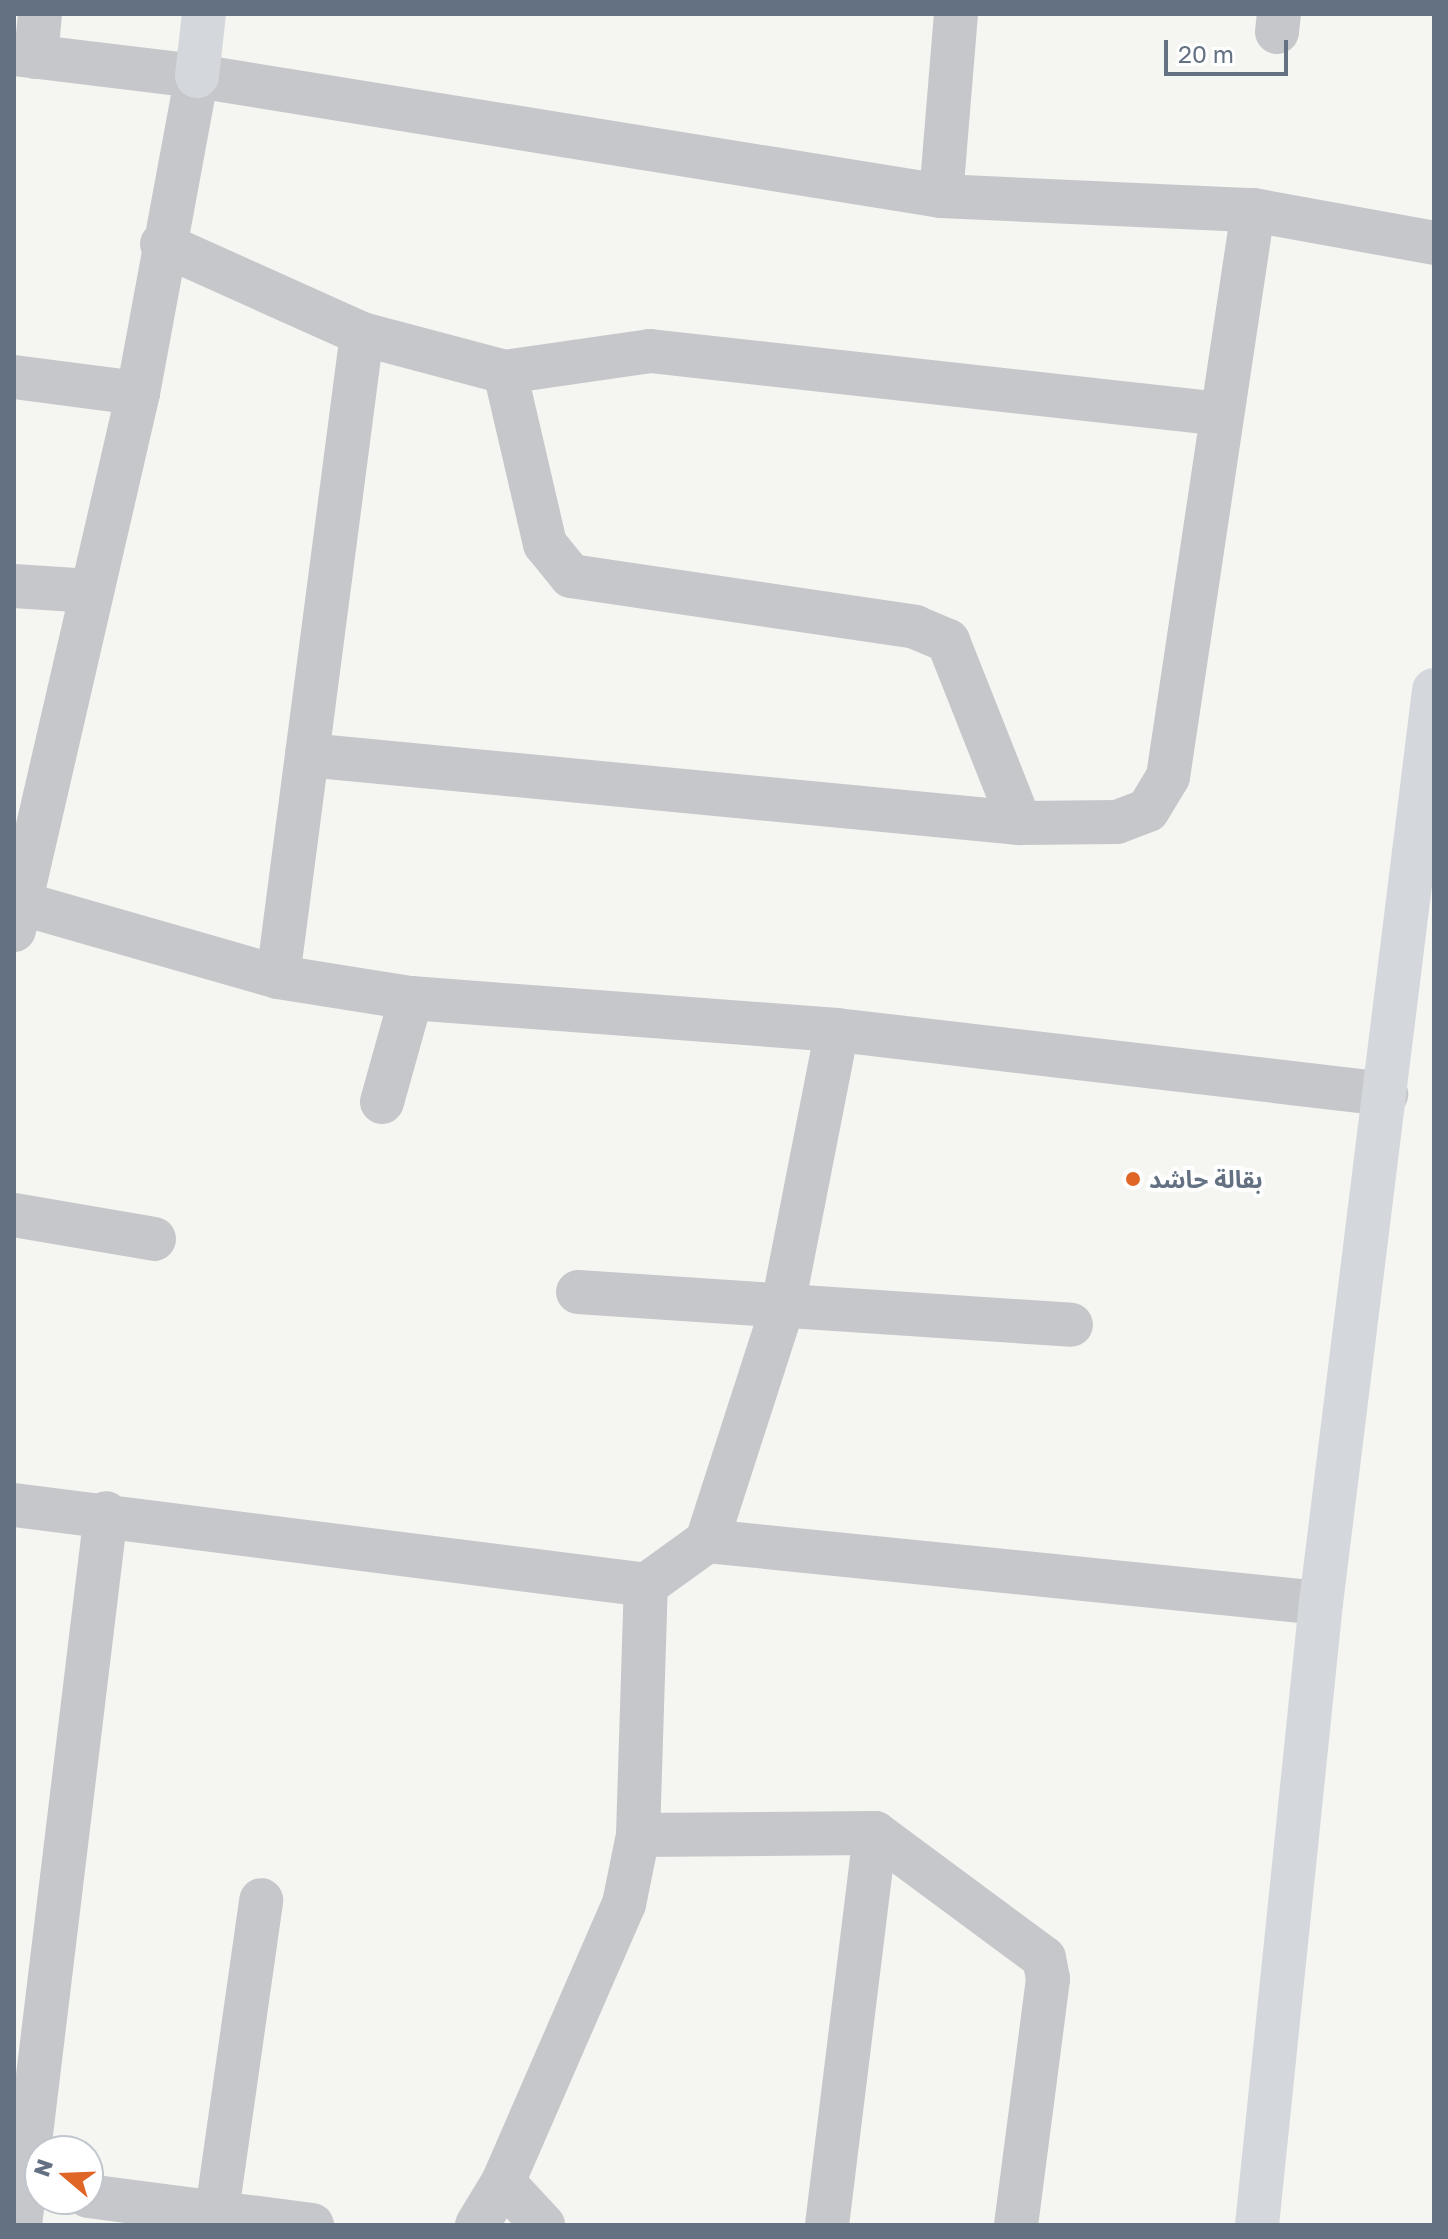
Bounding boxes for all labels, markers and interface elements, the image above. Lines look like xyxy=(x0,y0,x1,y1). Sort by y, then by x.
scale bar xyxy=(1168,24,1292,74)
text: 20 m xyxy=(1178,39,1234,68)
place label: بقالة حاشد xyxy=(1149,1165,1263,1193)
marker: بقالة حاشد xyxy=(1124,1170,1142,1188)
north arrow xyxy=(24,2135,104,2215)
text: N xyxy=(27,2155,58,2180)

